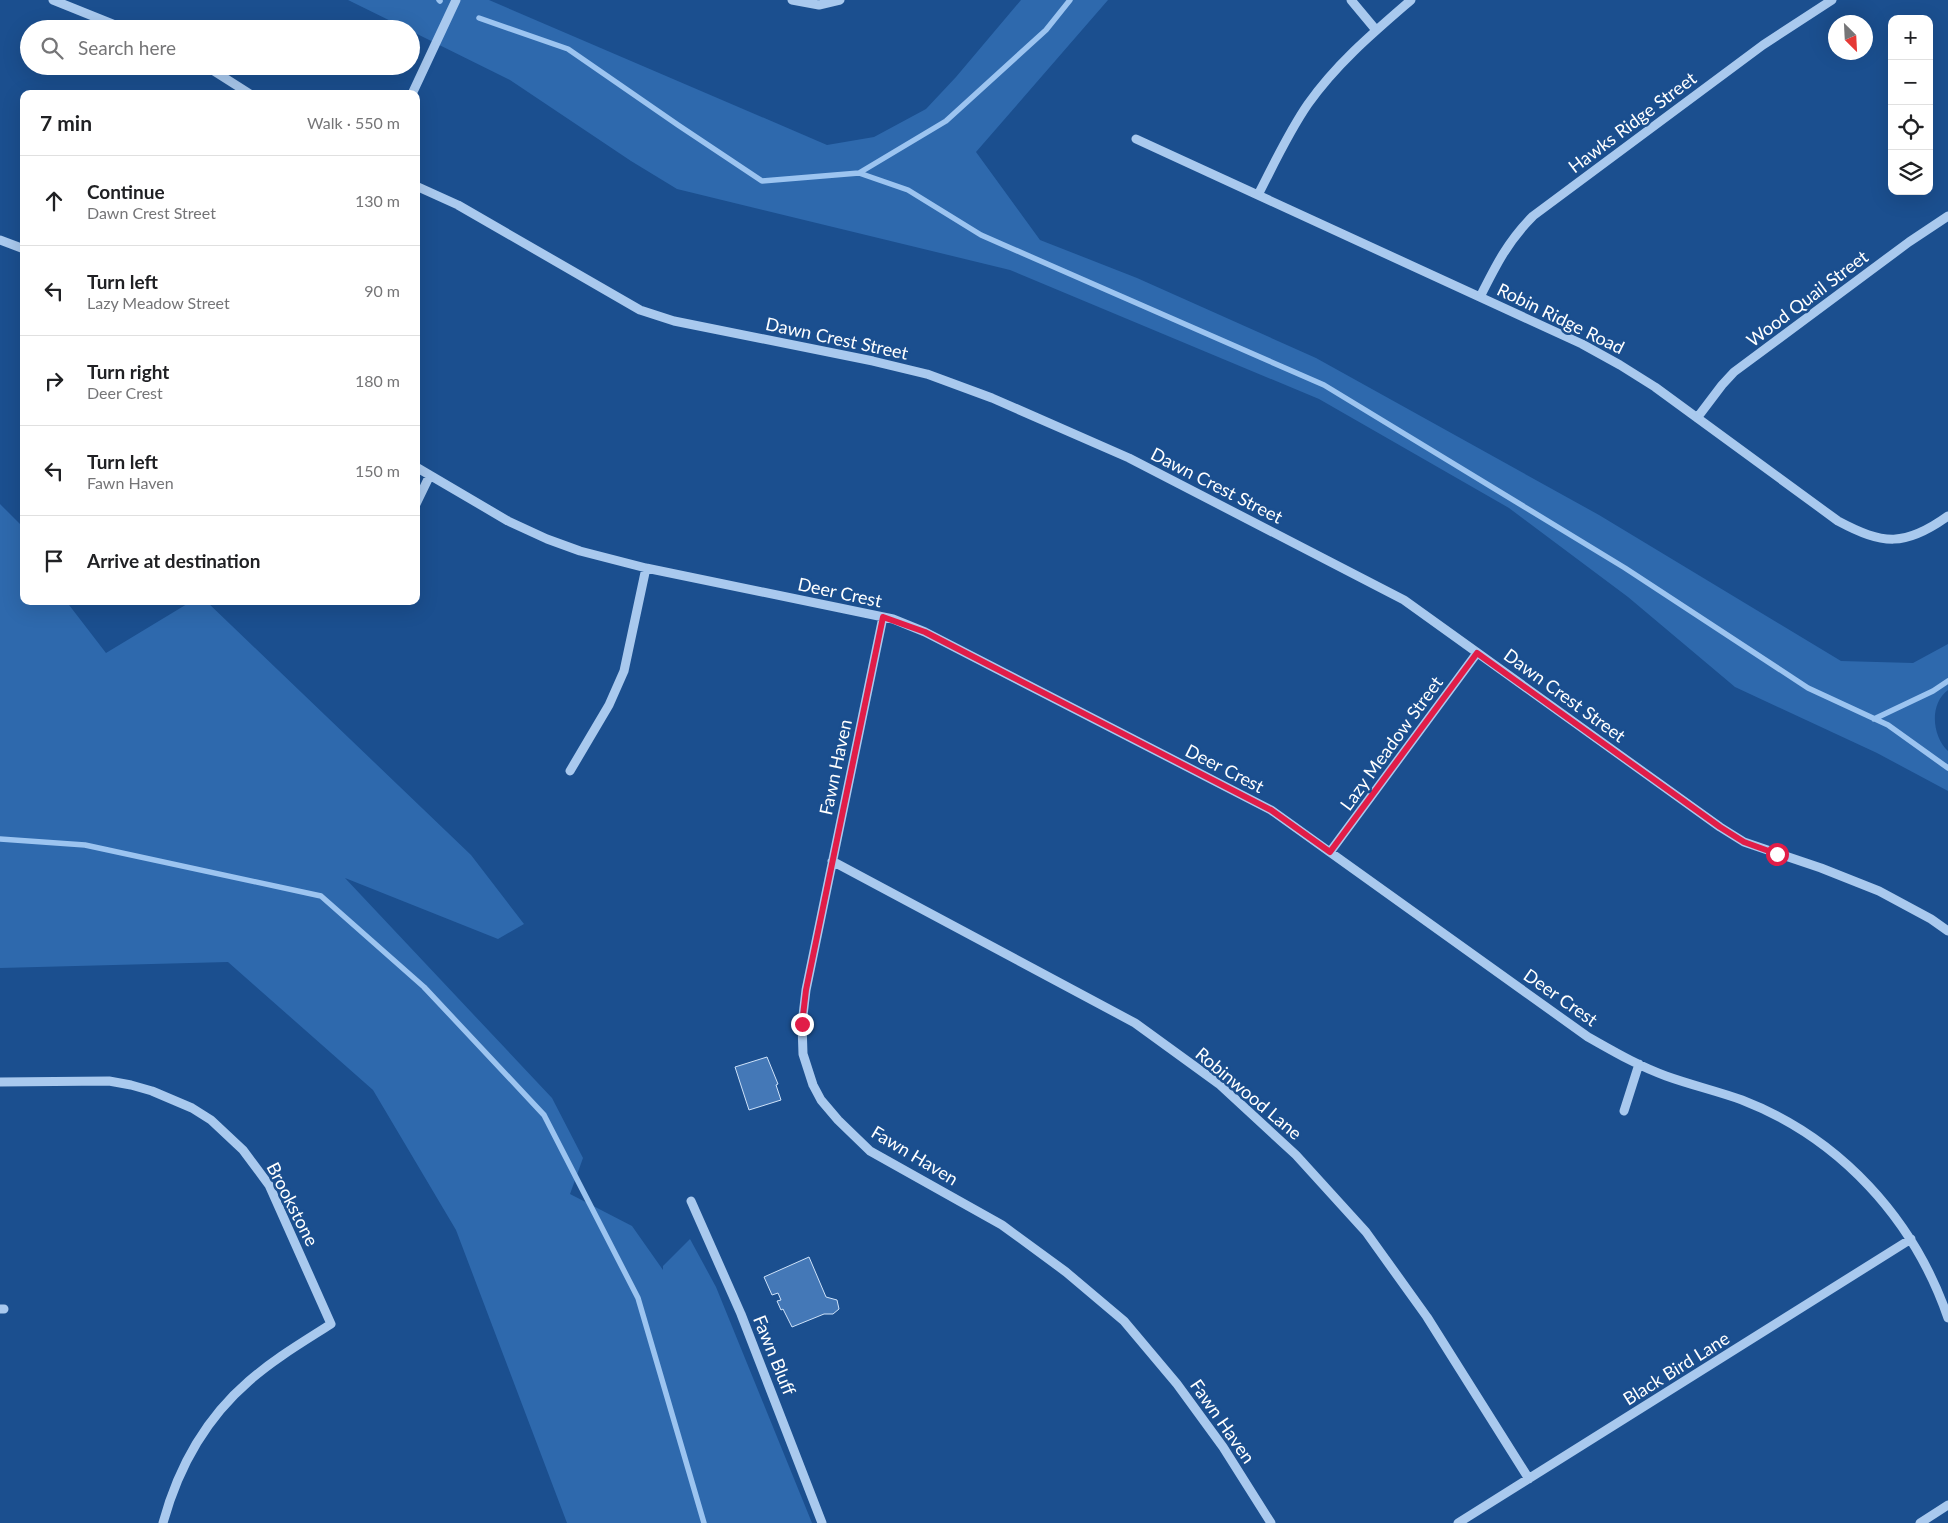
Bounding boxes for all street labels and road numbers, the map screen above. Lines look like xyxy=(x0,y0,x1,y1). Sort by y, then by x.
street label: Hawks Ridge Street xyxy=(1564,66,1701,177)
street label: Wood Quail Street xyxy=(1742,245,1873,351)
street label: Robin Ridge Road xyxy=(1494,278,1628,358)
street label: Dawn Crest Street xyxy=(764,312,911,364)
street label: Dawn Crest Street xyxy=(1147,442,1287,528)
street label: Deer Crest xyxy=(796,572,885,612)
street label: Dawn Crest Street xyxy=(1500,643,1631,747)
street label: Lazy Meadow Street xyxy=(1335,671,1447,814)
street label: Fawn Haven xyxy=(814,717,856,817)
street label: Deer Crest xyxy=(1182,739,1268,797)
street label: Deer Crest xyxy=(1520,964,1603,1031)
street label: Robinwood Lane xyxy=(1191,1042,1307,1144)
street label: Fawn Haven xyxy=(868,1120,962,1190)
street label: Brookstone xyxy=(263,1158,323,1250)
street label: Fawn Bluff xyxy=(749,1312,801,1398)
street label: Black Bird Lane xyxy=(1619,1327,1733,1409)
street label: Fawn Haven xyxy=(1186,1375,1260,1467)

